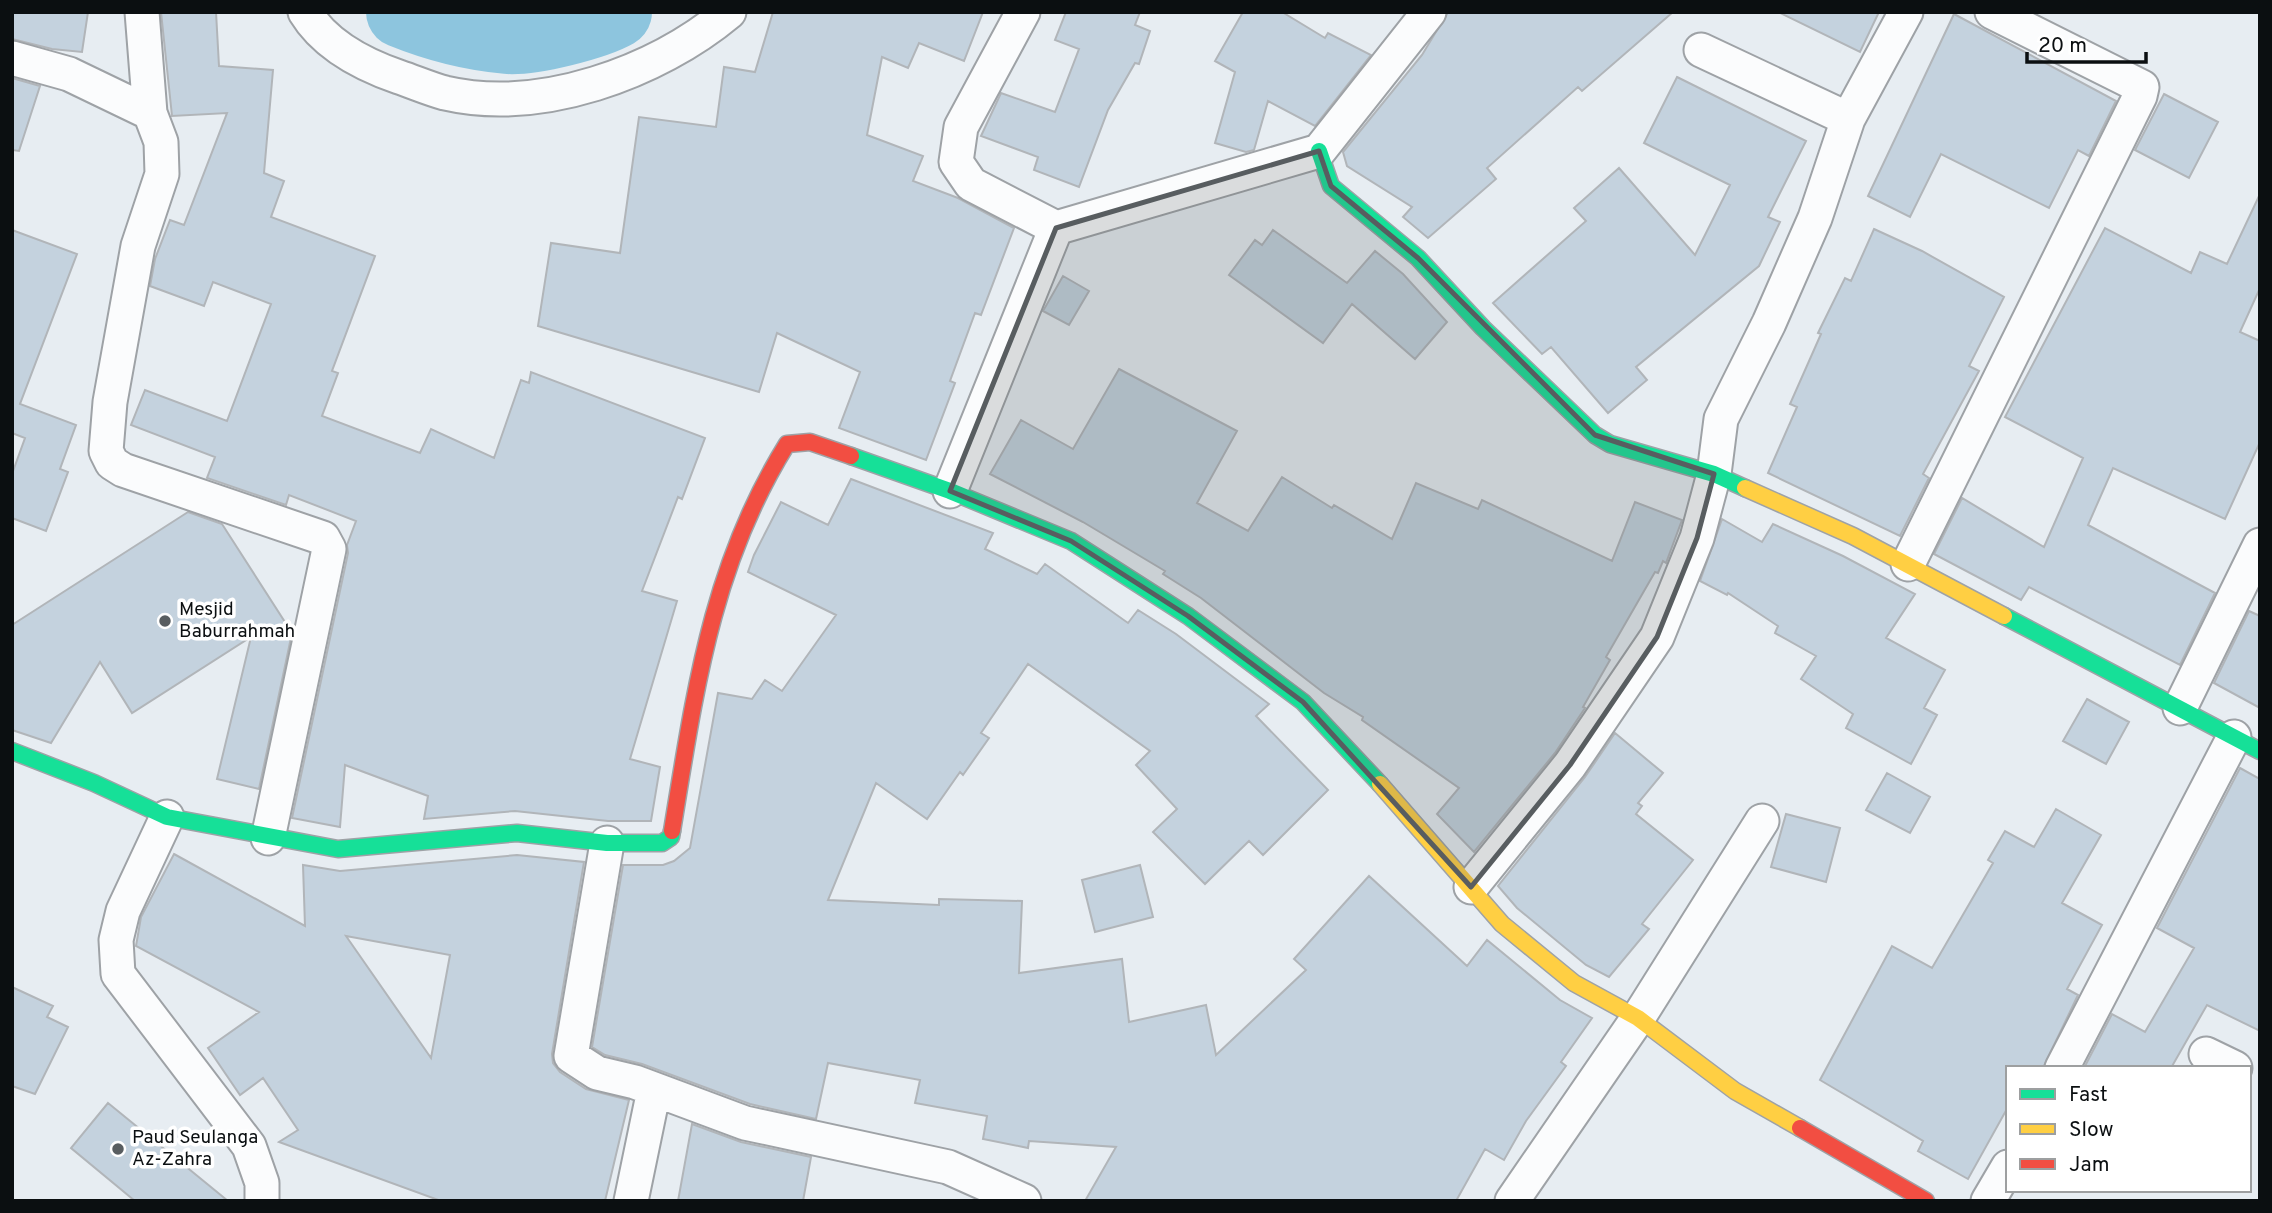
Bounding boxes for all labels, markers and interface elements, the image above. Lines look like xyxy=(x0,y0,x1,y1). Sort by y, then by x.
scale bar xyxy=(2027,21,2146,65)
text: 20 m xyxy=(2038,33,2087,60)
place label: Mesjid Baburrahmah xyxy=(179,598,295,644)
marker: Mesjid Baburrahmah xyxy=(157,613,173,629)
legend xyxy=(2006,1066,2251,1192)
text: Fast xyxy=(2069,1082,2108,1109)
text: Slow xyxy=(2069,1117,2114,1144)
place label: Paud Seulanga Az-Zahra xyxy=(132,1126,258,1172)
marker: Paud Seulanga Az-Zahra xyxy=(110,1141,126,1157)
text: Jam xyxy=(2069,1152,2110,1179)

